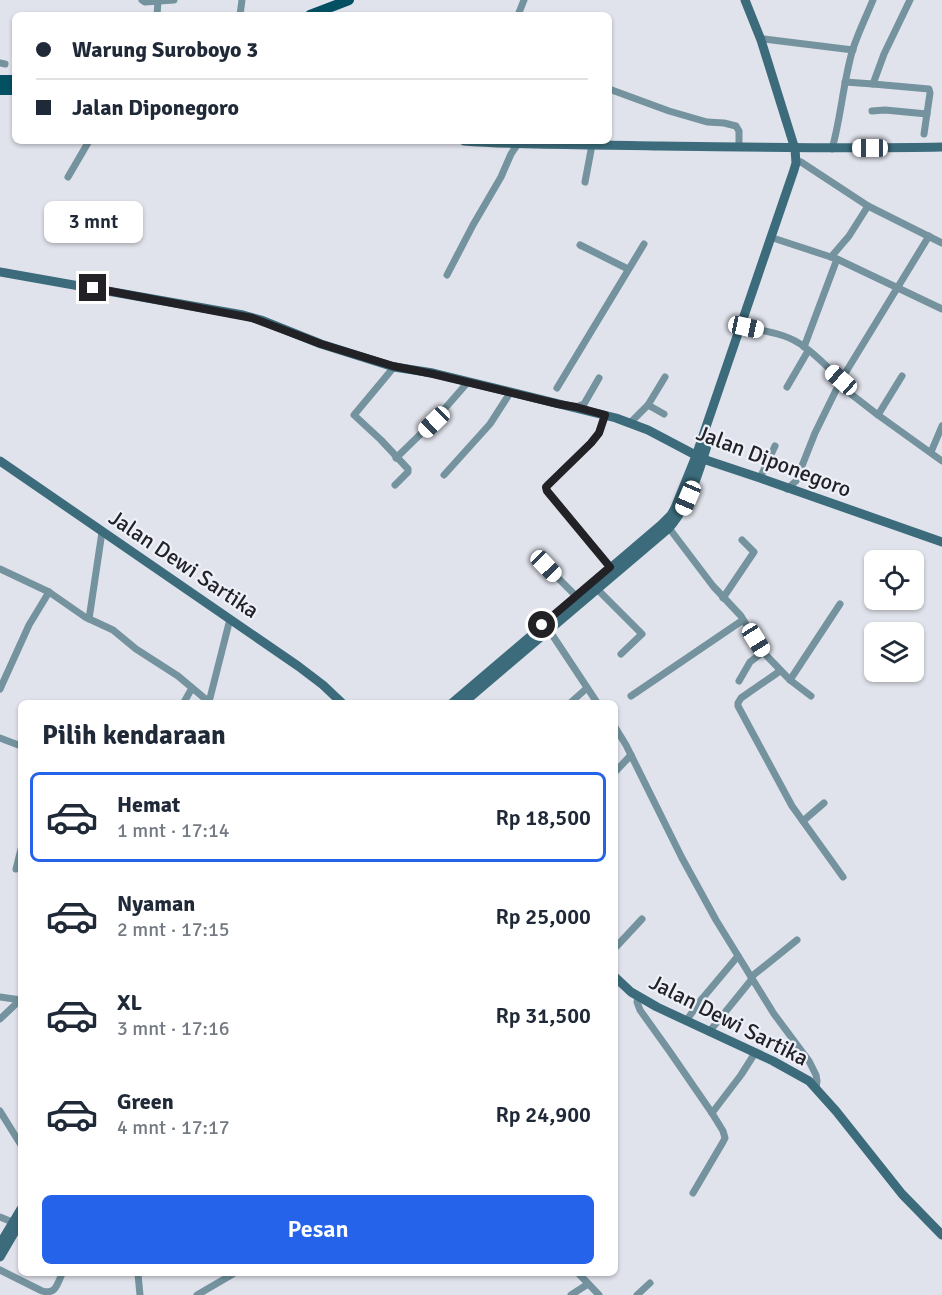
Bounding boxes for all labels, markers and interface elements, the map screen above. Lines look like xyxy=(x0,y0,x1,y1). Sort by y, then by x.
text: Warung Suroboyo 3 xyxy=(72,36,258,63)
text: Jalan Diponegoro xyxy=(72,94,239,121)
car xyxy=(852,139,888,157)
callout: 3 mnt xyxy=(44,201,142,243)
text: 3 mnt xyxy=(69,209,118,234)
route end xyxy=(79,274,106,301)
car xyxy=(727,314,765,340)
car xyxy=(822,361,860,399)
car xyxy=(415,403,453,441)
street label: Jalan Diponegoro xyxy=(693,419,855,503)
car xyxy=(673,478,703,518)
street label: Jalan Dewi Sartika xyxy=(104,504,264,624)
car xyxy=(527,547,565,585)
map controls xyxy=(864,550,924,682)
button: locate xyxy=(864,550,924,610)
route start xyxy=(528,611,555,638)
car xyxy=(739,620,773,660)
button: layers xyxy=(864,622,924,682)
text: Pilih kendaraan xyxy=(42,719,226,752)
icon: car xyxy=(45,790,99,844)
text: Hemat xyxy=(117,791,180,818)
text: Rp 18,500 xyxy=(495,804,591,831)
text: 1 mnt · 17:14 xyxy=(117,818,230,843)
icon: car xyxy=(45,889,99,943)
text: Nyaman xyxy=(117,890,195,917)
text: Rp 25,000 xyxy=(495,903,591,930)
text: 2 mnt · 17:15 xyxy=(117,917,230,942)
street label: Jalan Dewi Sartika xyxy=(645,968,813,1072)
icon: car xyxy=(45,988,99,1042)
text: XL xyxy=(117,989,142,1016)
text: Rp 31,500 xyxy=(495,1002,591,1029)
text: 3 mnt · 17:16 xyxy=(117,1016,230,1041)
icon: car xyxy=(45,1087,99,1141)
text: Green xyxy=(117,1088,174,1115)
text: Rp 24,900 xyxy=(495,1101,591,1128)
text: 4 mnt · 17:17 xyxy=(117,1115,230,1140)
button: Pesan xyxy=(42,1195,594,1264)

